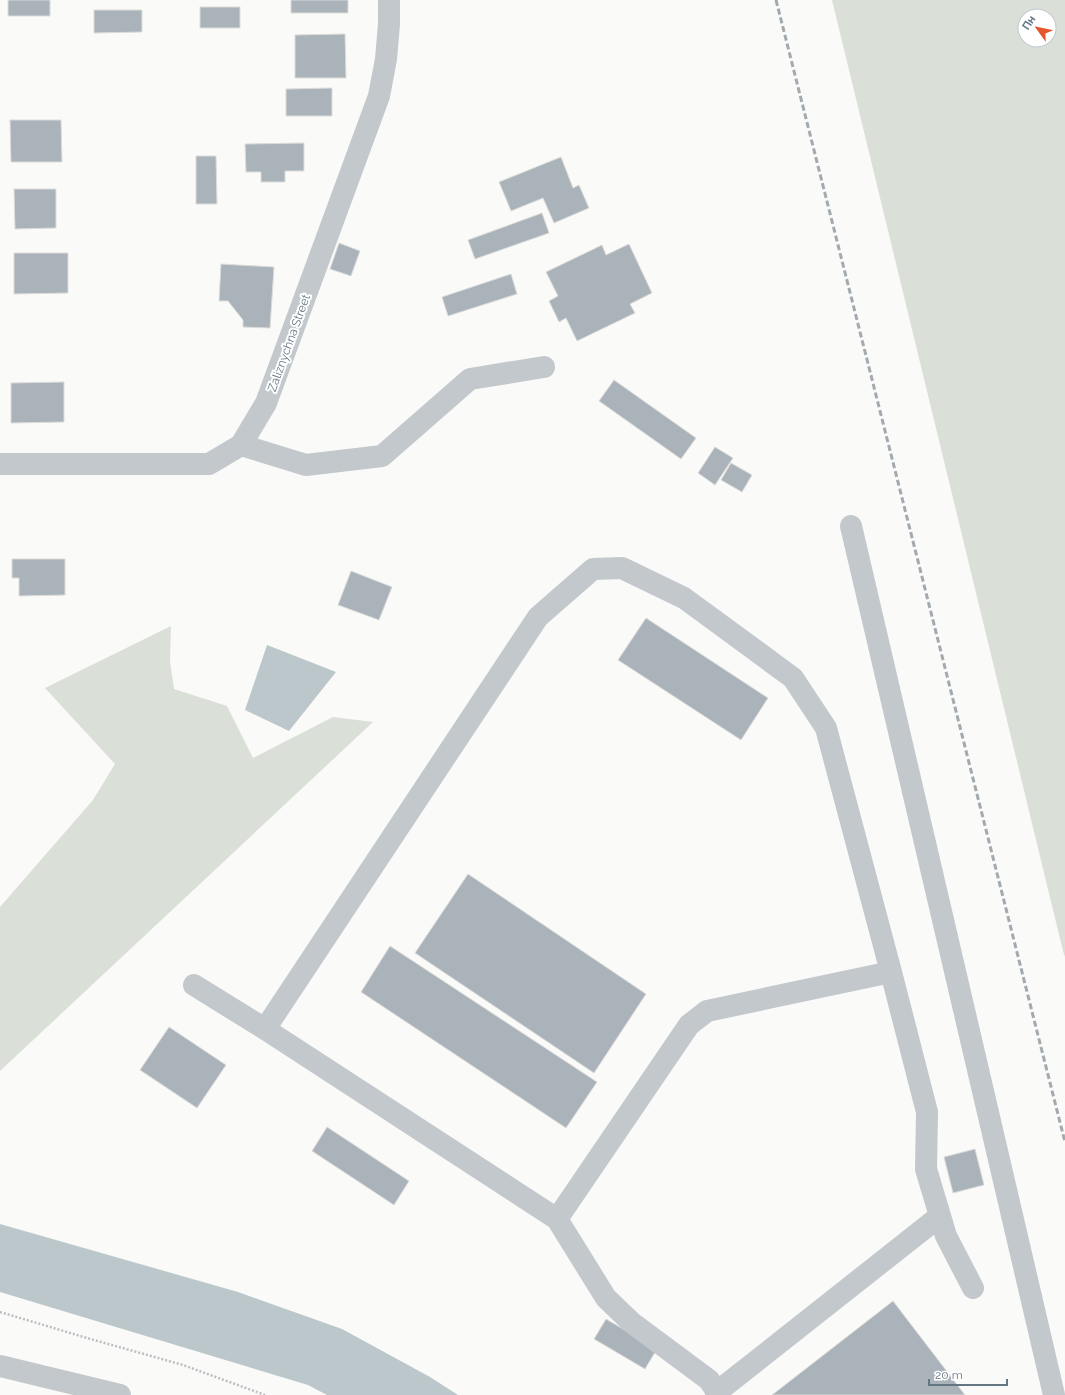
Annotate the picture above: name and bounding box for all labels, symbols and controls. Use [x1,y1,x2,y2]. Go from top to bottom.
north arrow [1017,8,1057,48]
text: Пн [1020,13,1038,33]
street label: Zaliznychna Street [265,292,313,394]
scale bar [929,1361,1007,1387]
text: 20 m [935,1368,963,1382]

